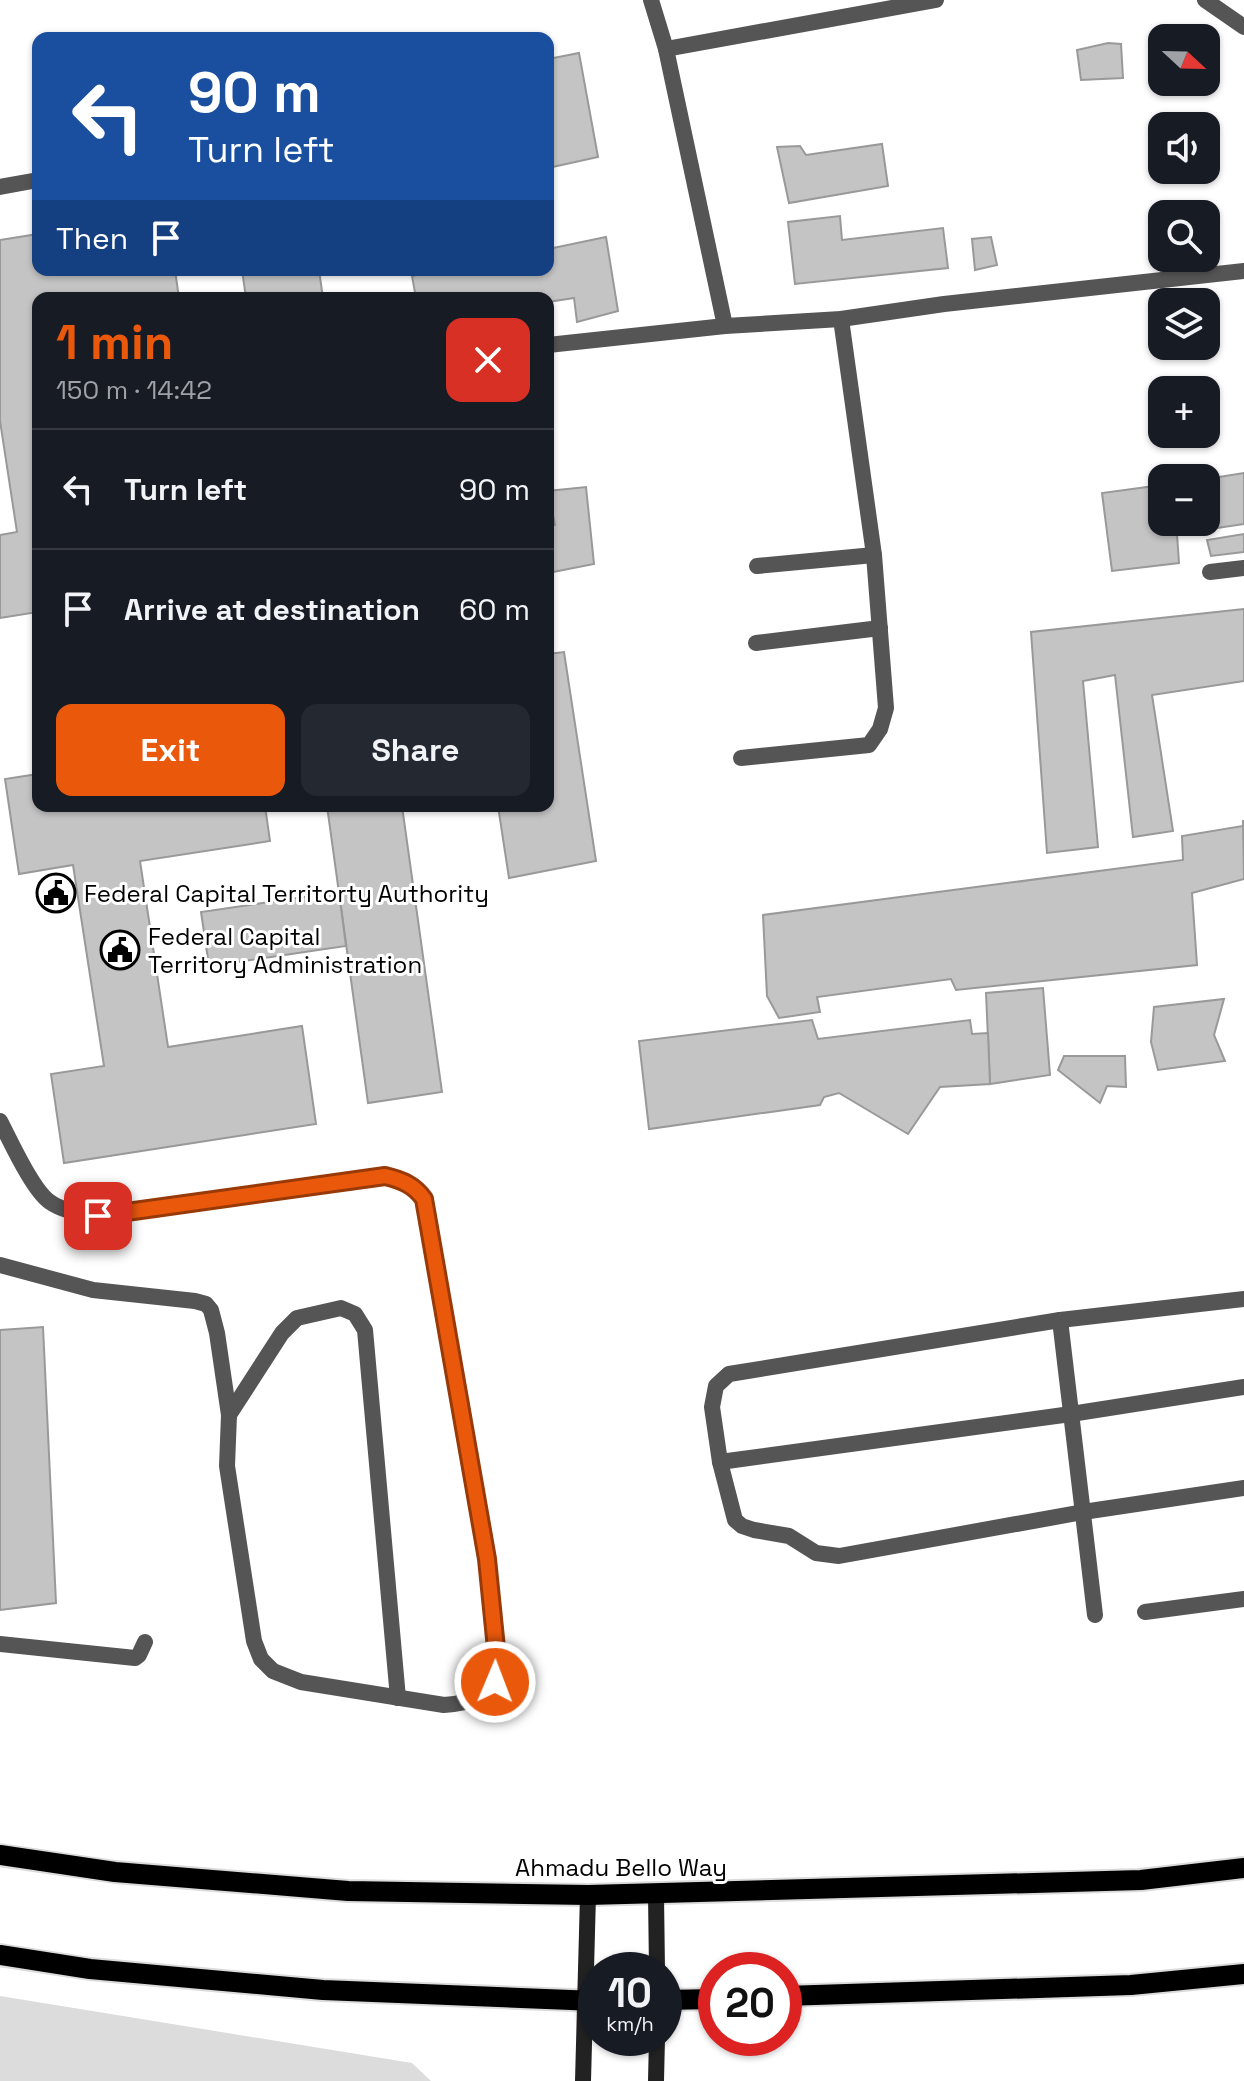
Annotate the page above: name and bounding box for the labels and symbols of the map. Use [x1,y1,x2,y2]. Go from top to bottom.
north arrow [1148,24,1220,96]
public building icon: Federal Capital Territorty Authority [35,872,77,914]
place label: Federal Capital Territorty Authority [84,878,489,909]
place label: Federal Capital Territory Administration [148,921,422,980]
public building icon: Federal Capital Territory Administration [99,929,141,971]
pin [64,1182,132,1250]
position arrow [453,1640,537,1724]
street label: Ahmadu Bello Way [515,1852,727,1883]
speed limit sign: 20 [698,1952,802,2056]

